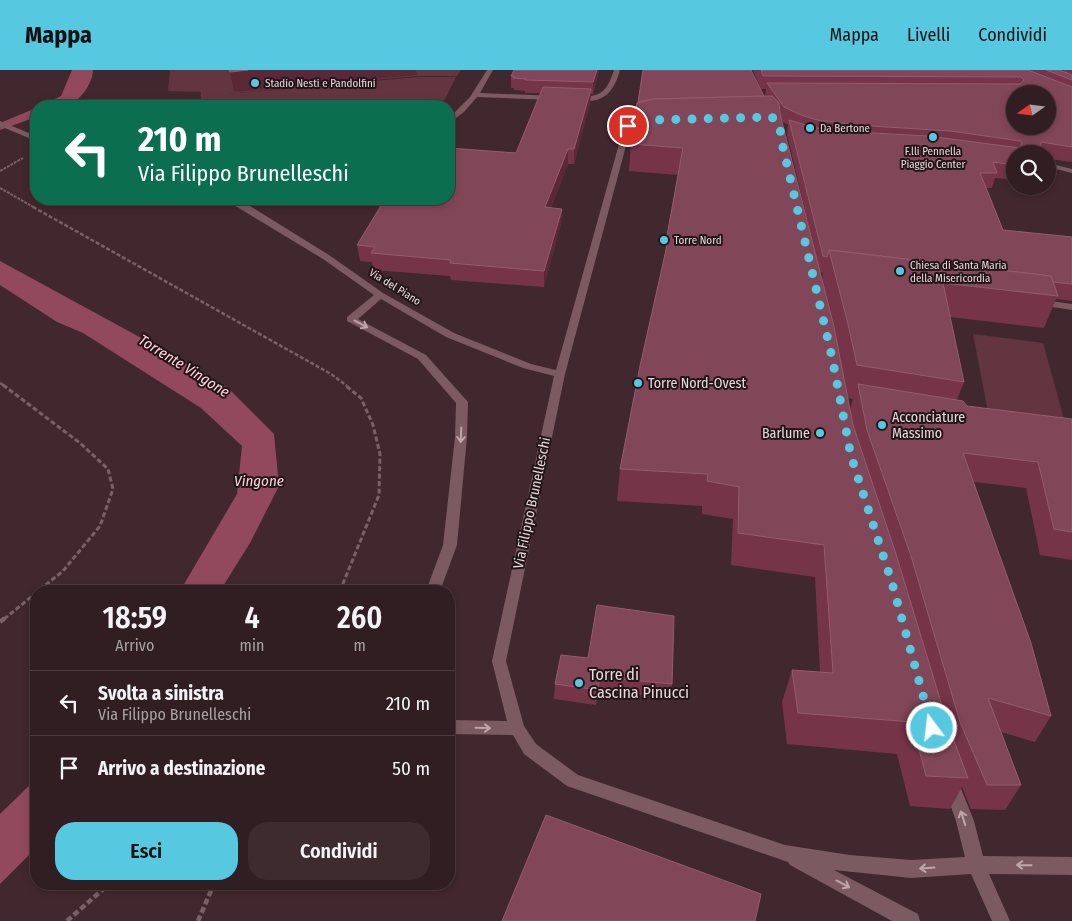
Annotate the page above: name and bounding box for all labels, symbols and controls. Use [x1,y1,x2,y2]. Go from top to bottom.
text: Mappa [25,21,92,49]
text: Mappa [830,24,879,46]
text: Livelli [907,24,950,46]
text: Condividi [978,24,1047,46]
marker: Stadio Nesti e Pandolfini [249,77,261,89]
place label: Stadio Nesti e Pandolfini [265,77,376,90]
north arrow [1006,85,1056,135]
map controls [1006,85,1056,195]
pin [607,105,649,147]
icon: arrive [614,112,642,140]
text: 210 m [138,118,222,160]
icon: left [55,120,120,185]
marker: Da Bertone [804,122,816,134]
place label: Da Bertone [820,122,870,135]
marker: F.lli Pennella Piaggio Center [927,131,939,143]
place label: F.lli Pennella Piaggio Center [901,145,965,171]
button: search [1006,145,1056,195]
text: Via Filippo Brunelleschi [138,160,349,187]
marker: Torre Nord [658,234,670,246]
place label: Torre Nord [674,234,722,247]
place label: Chiesa di Santa Maria della Misericordia [910,259,1007,285]
marker: Chiesa di Santa Maria della Misericordia [894,265,906,277]
street label: Via del Piano [367,266,423,308]
one-way arrow [353,320,368,329]
water label: Torrente Vingone [135,331,233,401]
place label: Torre Nord-Ovest [648,375,747,392]
marker: Torre Nord-Ovest [632,377,644,389]
place label: Acconciature Massimo [892,409,965,442]
marker: Acconciature Massimo [876,419,888,431]
place label: Barlume [762,425,810,442]
one-way arrow [456,426,466,443]
marker: Barlume [814,427,826,439]
street label: Via Filippo Brunelleschi [510,436,554,570]
water label: Vingone [234,472,284,490]
text: 18:59 [103,600,167,636]
text: 4 [244,600,260,636]
text: 260 [337,600,382,636]
text: Arrivo [115,636,154,655]
text: min [240,636,264,655]
text: m [354,636,366,655]
place label: Torre di Cascina Pinucci [589,665,689,702]
marker: Torre di Cascina Pinucci [573,677,585,689]
text: Svolta a sinistra [98,682,224,705]
icon: left [55,689,83,717]
text: 210 m [386,692,430,715]
position arrow [905,701,957,753]
text: Via Filippo Brunelleschi [98,705,251,724]
one-way arrow [474,723,491,733]
icon: arrive [55,754,83,782]
text: Arrivo a destinazione [98,757,265,780]
text: 50 m [392,757,430,780]
one-way arrow [958,810,968,826]
button: Esci [55,822,238,880]
button: Condividi [248,822,430,880]
one-way arrow [1016,861,1032,870]
one-way arrow [919,864,935,873]
one-way arrow [836,879,851,889]

